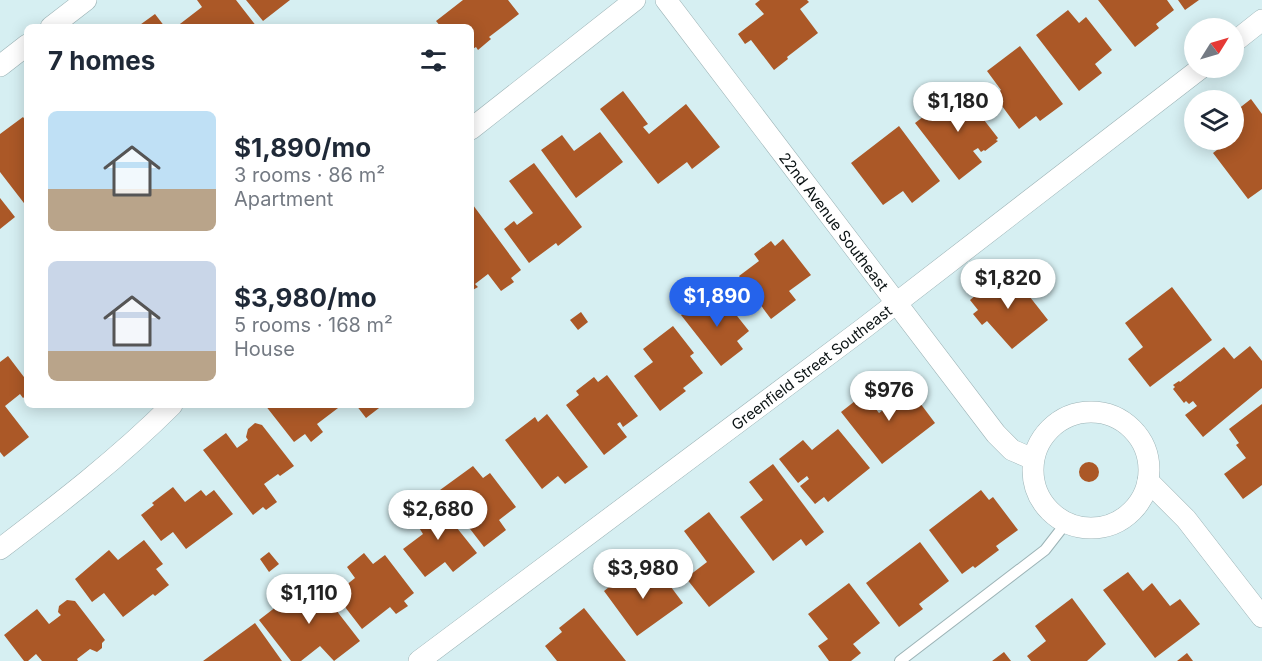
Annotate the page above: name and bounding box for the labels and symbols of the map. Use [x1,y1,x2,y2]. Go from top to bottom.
north arrow [1184,18,1244,78]
pin: $1,180 [909,82,1007,133]
street label: 22nd Avenue Southeast [776,148,893,294]
pin: $1,820 [959,259,1057,310]
pin: $1,890 [668,277,766,328]
street label: Greenfield Street Southeast [727,301,895,434]
pin: $976 [853,371,925,422]
pin: $2,680 [389,490,487,541]
pin: $3,980 [594,549,692,600]
pin: $1,110 [260,574,358,625]

